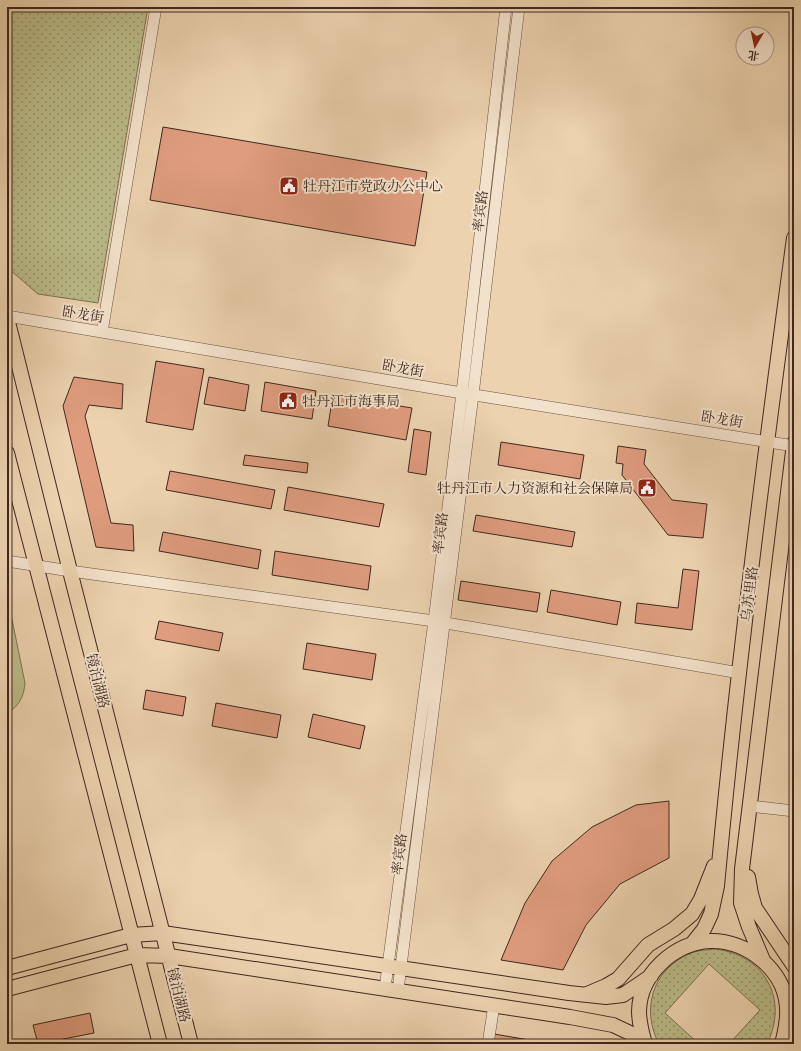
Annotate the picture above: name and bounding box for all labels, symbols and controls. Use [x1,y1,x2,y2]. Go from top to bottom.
north arrow [735,26,775,66]
text: 北 [747,46,760,63]
public building icon: 牡丹江市党政办公中心 [278,175,300,197]
place label: 牡丹江市党政办公中心 [303,178,443,197]
street label: 率宾路 [470,189,493,233]
street label: 卧龙街 [61,303,105,328]
street label: 卧龙街 [380,356,425,382]
public building icon: 牡丹江市海事局 [277,390,299,412]
place label: 牡丹江市海事局 [302,393,400,412]
street label: 卧龙街 [700,408,744,433]
public building icon: 牡丹江市人力资源和社会保障局 [636,477,658,499]
place label: 牡丹江市人力资源和社会保障局 [437,480,633,499]
street label: 率宾路 [430,511,453,555]
street label: 乌苏里路 [738,565,763,623]
street label: 镜泊湖路 [81,652,113,711]
street label: 率宾路 [389,832,412,876]
street label: 镜泊湖路 [162,966,194,1025]

